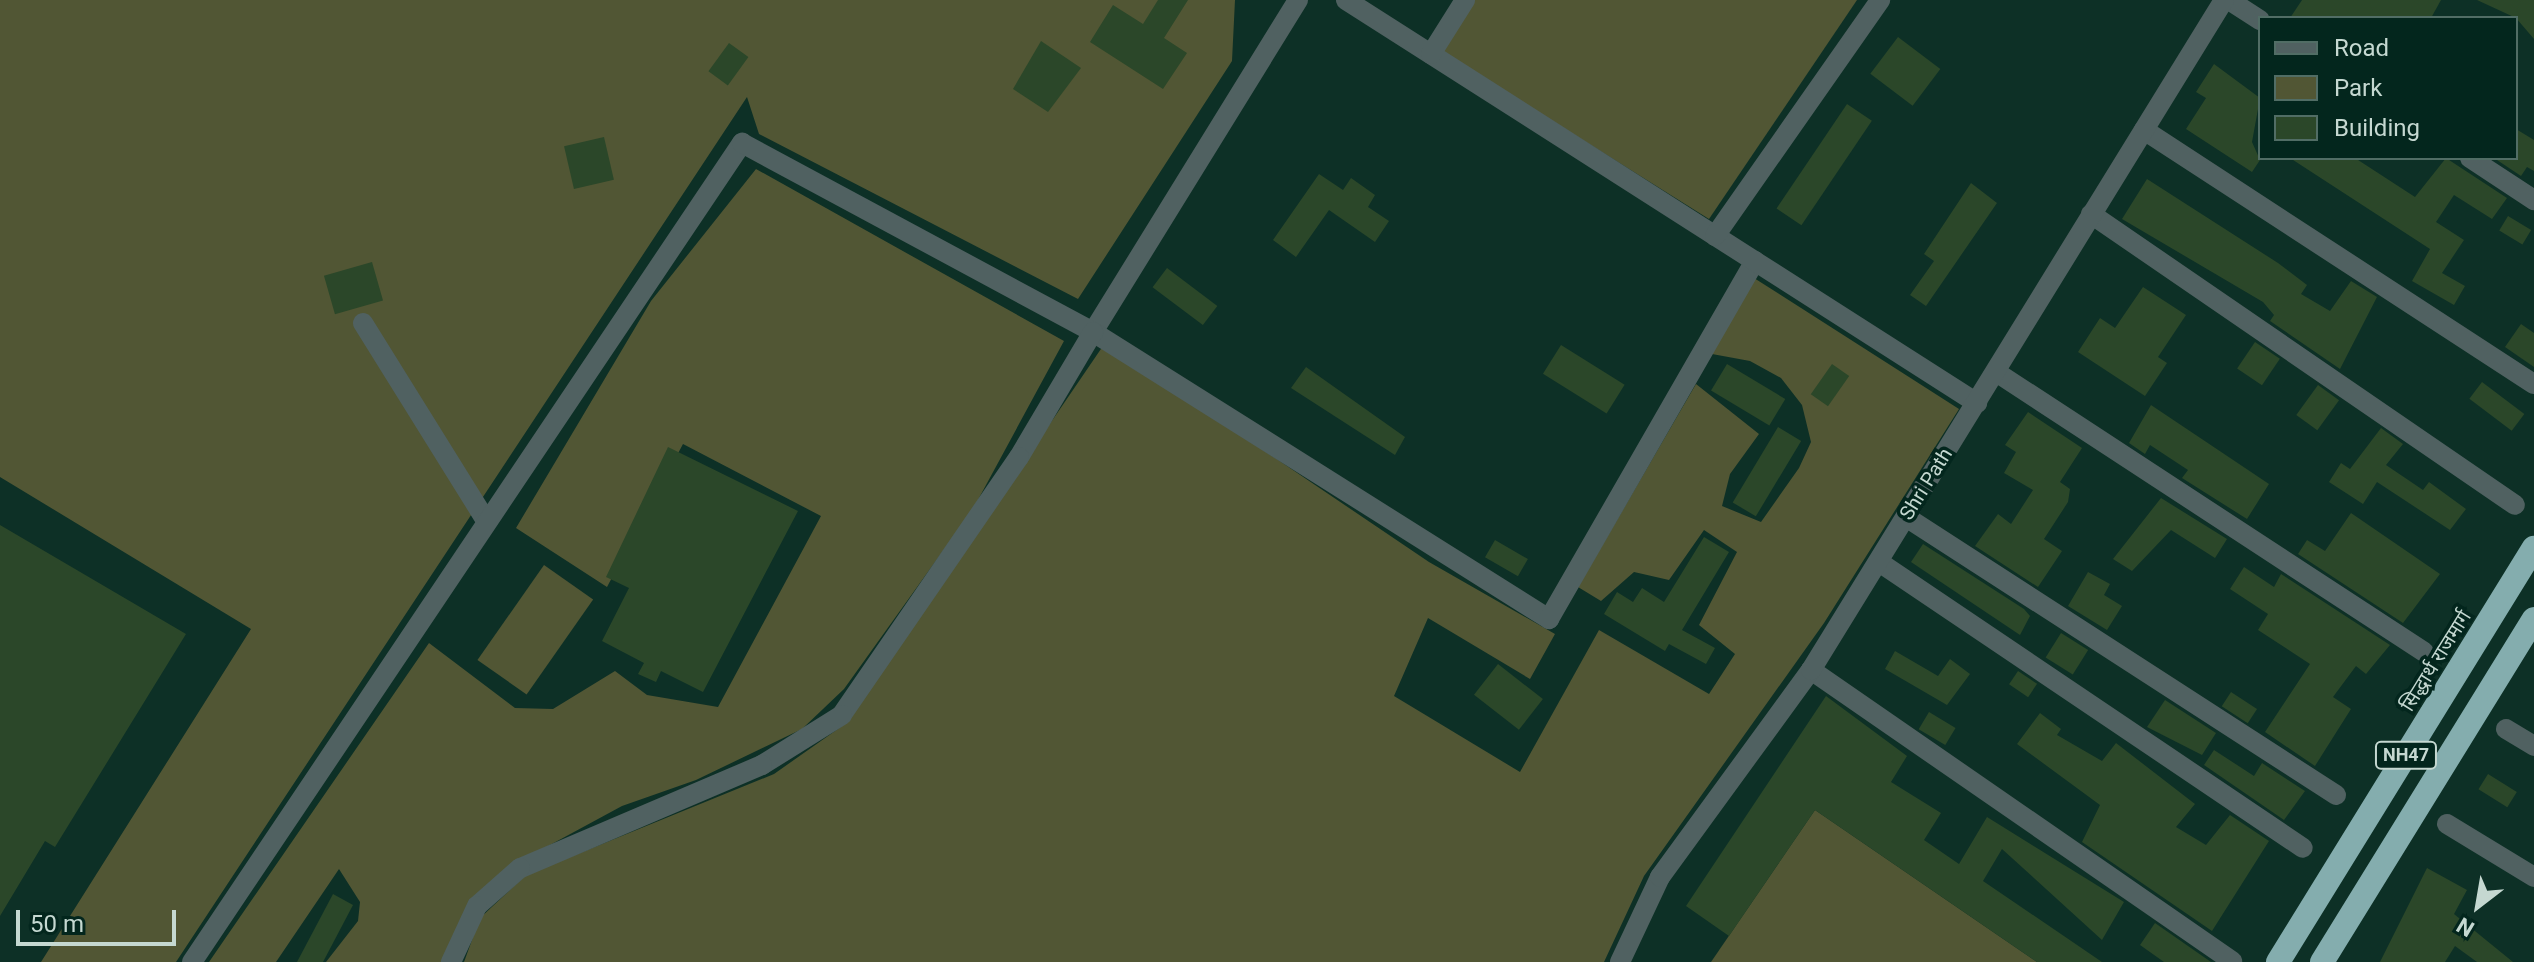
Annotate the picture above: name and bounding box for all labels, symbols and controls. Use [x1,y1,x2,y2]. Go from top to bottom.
legend [2258,16,2518,160]
text: Road [2334,34,2389,62]
text: Park [2334,74,2382,102]
text: Building [2334,114,2420,142]
street label: Shri Path [1895,444,1957,524]
street label: सिद्धार्थ राजमार्ग [2396,606,2476,716]
road number: NH47 [2374,741,2438,769]
north arrow [2438,866,2518,946]
scale bar [20,894,180,944]
text: 50 m [30,910,84,938]
text: N [2452,912,2478,942]

